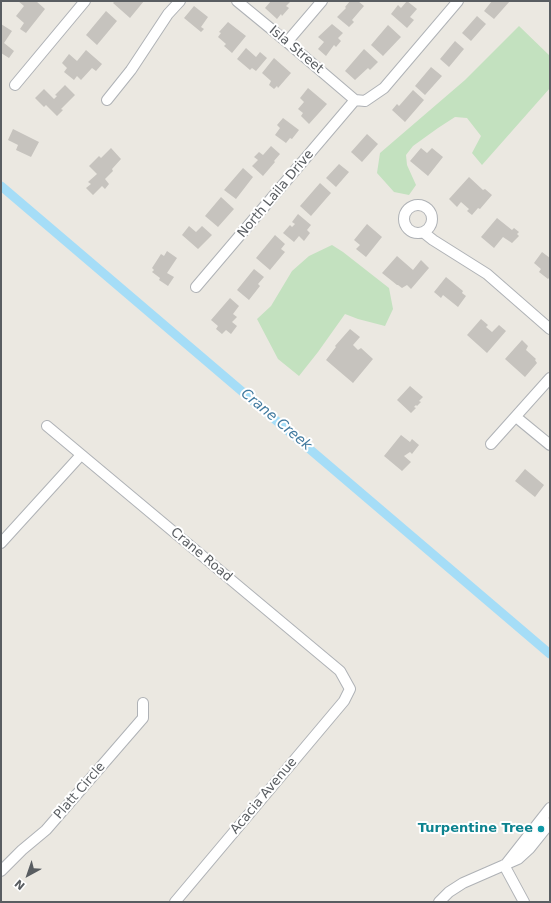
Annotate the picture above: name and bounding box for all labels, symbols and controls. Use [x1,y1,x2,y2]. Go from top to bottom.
street label: Isla Street [266,23,326,77]
street label: North Laila Drive [235,147,317,241]
water label: Crane Creek [237,386,315,454]
street label: Crane Road [167,525,235,585]
street label: Acacia Avenue [228,755,300,837]
street label: Platt Circle [51,759,109,823]
place label: Turpentine Tree [418,821,533,837]
marker: Turpentine Tree [536,824,546,834]
north arrow [8,855,48,895]
text: N [12,877,28,893]

